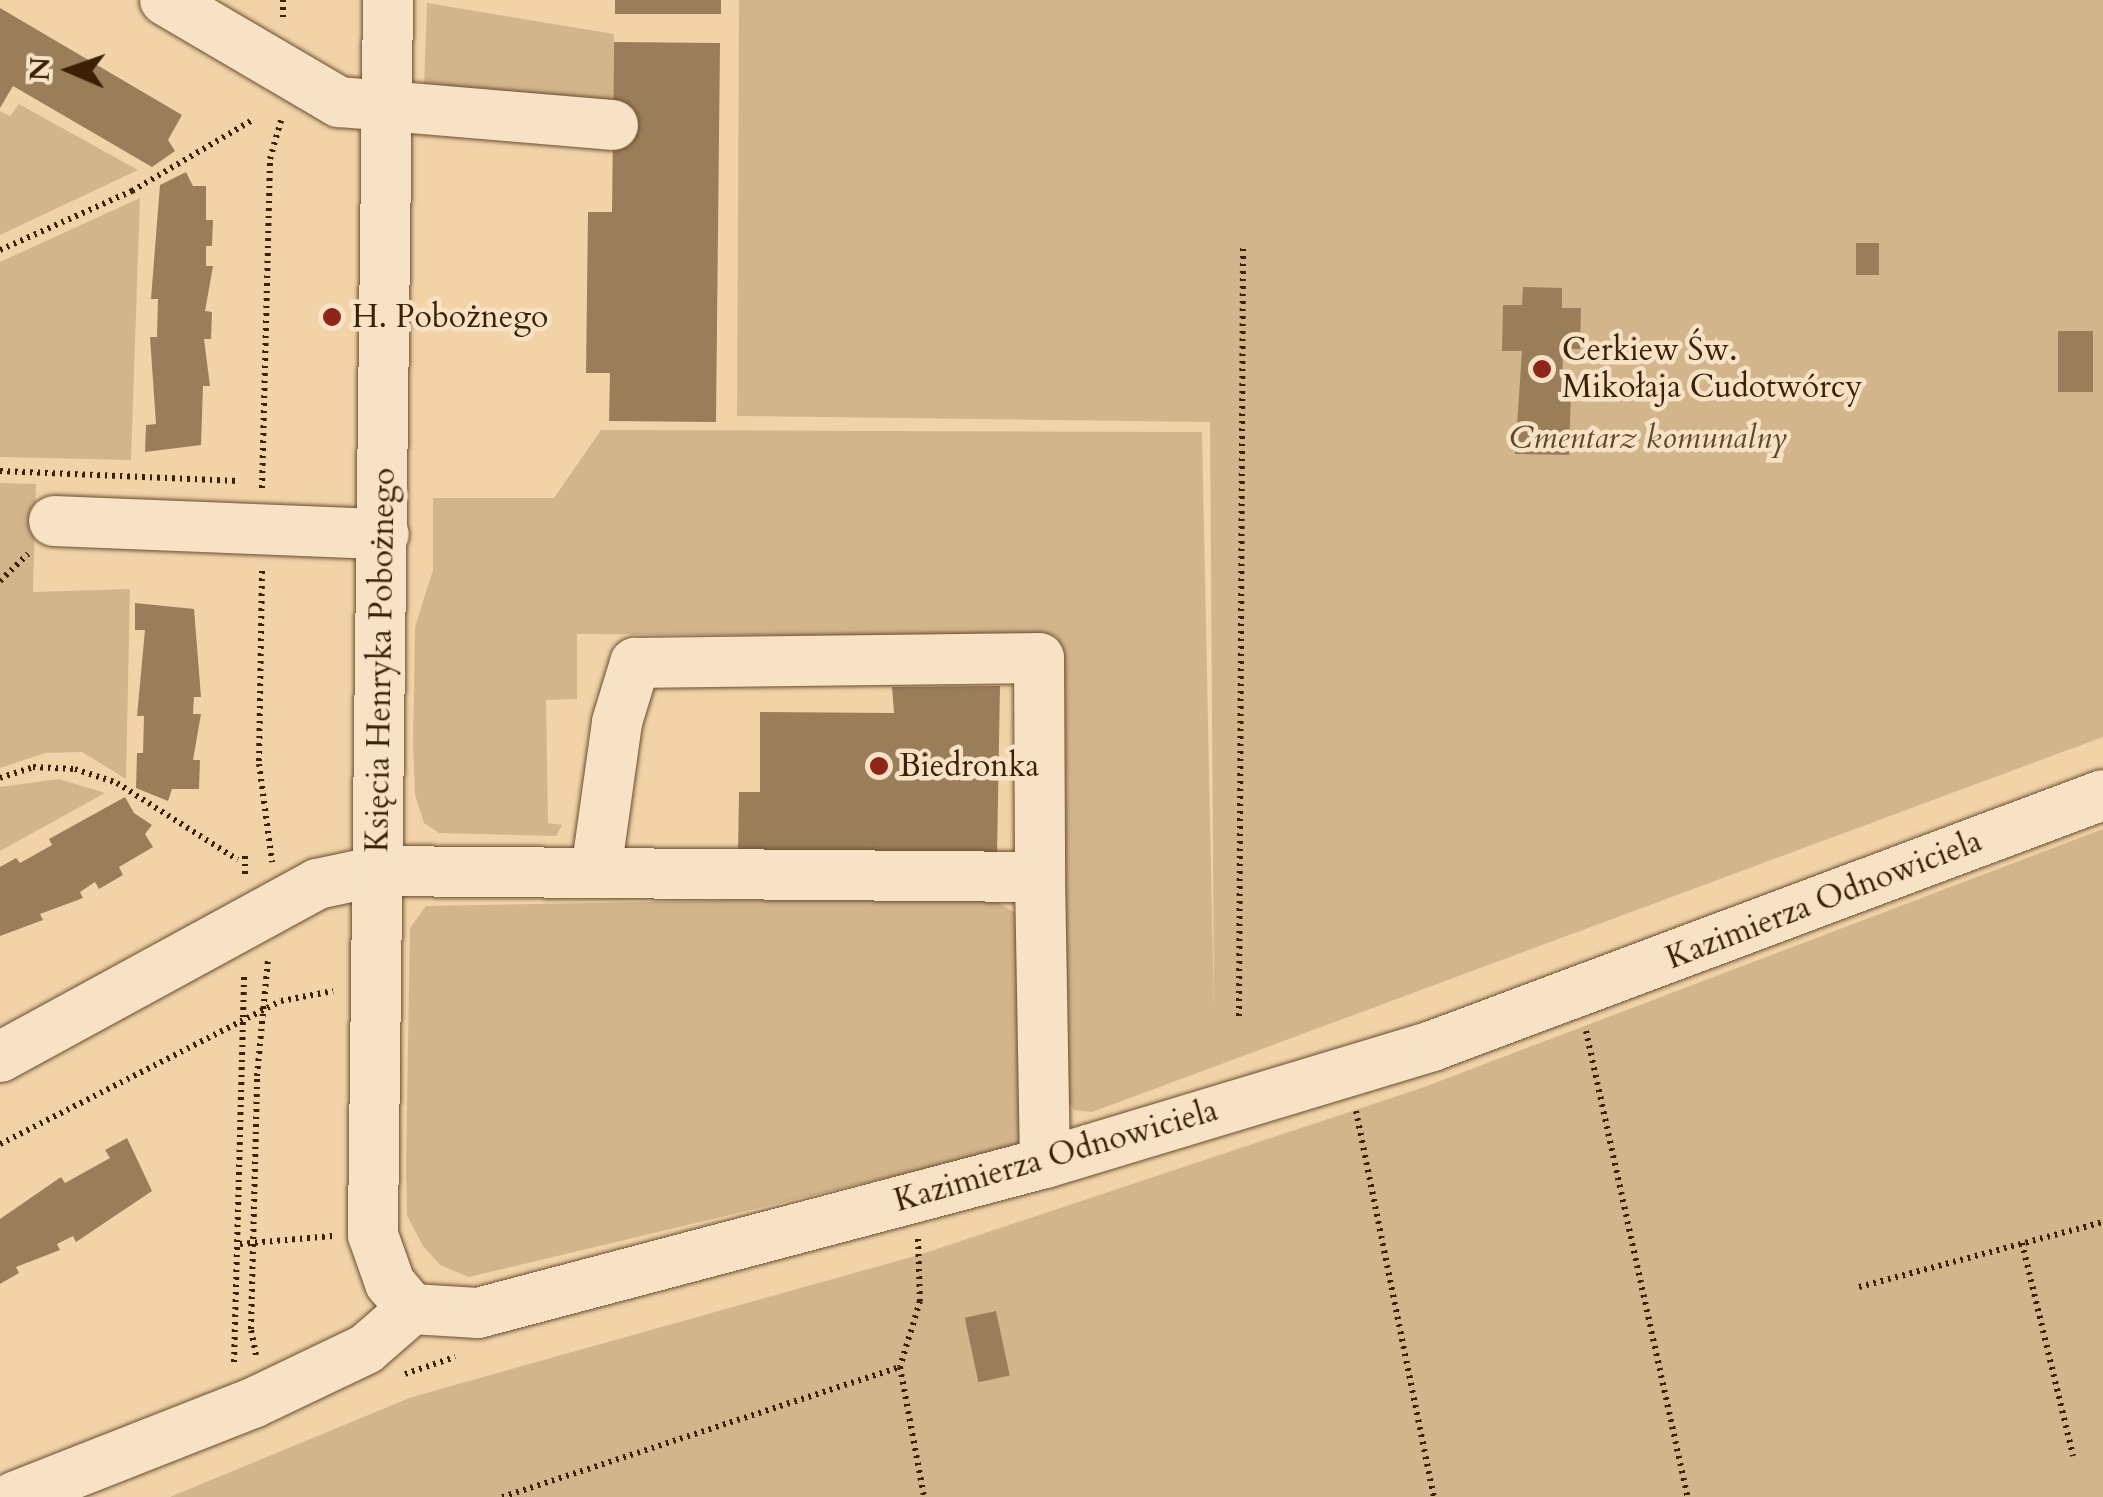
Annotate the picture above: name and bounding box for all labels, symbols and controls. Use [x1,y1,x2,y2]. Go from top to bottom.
north arrow [20,20,120,120]
text: N [21,56,59,82]
place label: H. Pobożnego [352,298,548,336]
marker: H. Pobożnego [321,306,343,328]
place label: Cerkiew Św. Mikołaja Cudotwórcy [1562,332,1862,407]
marker: Cerkiew Św. Mikołaja Cudotwórcy [1531,358,1553,380]
park label: Cmentarz komunalny [1509,419,1787,457]
street label: Księcia Henryka Pobożnego [358,467,404,853]
place label: Biedronka [899,747,1039,785]
marker: Biedronka [868,755,890,777]
street label: Kazimierza Odnowiciela [1661,822,1987,978]
street label: Kazimierza Odnowiciela [890,1091,1222,1221]

